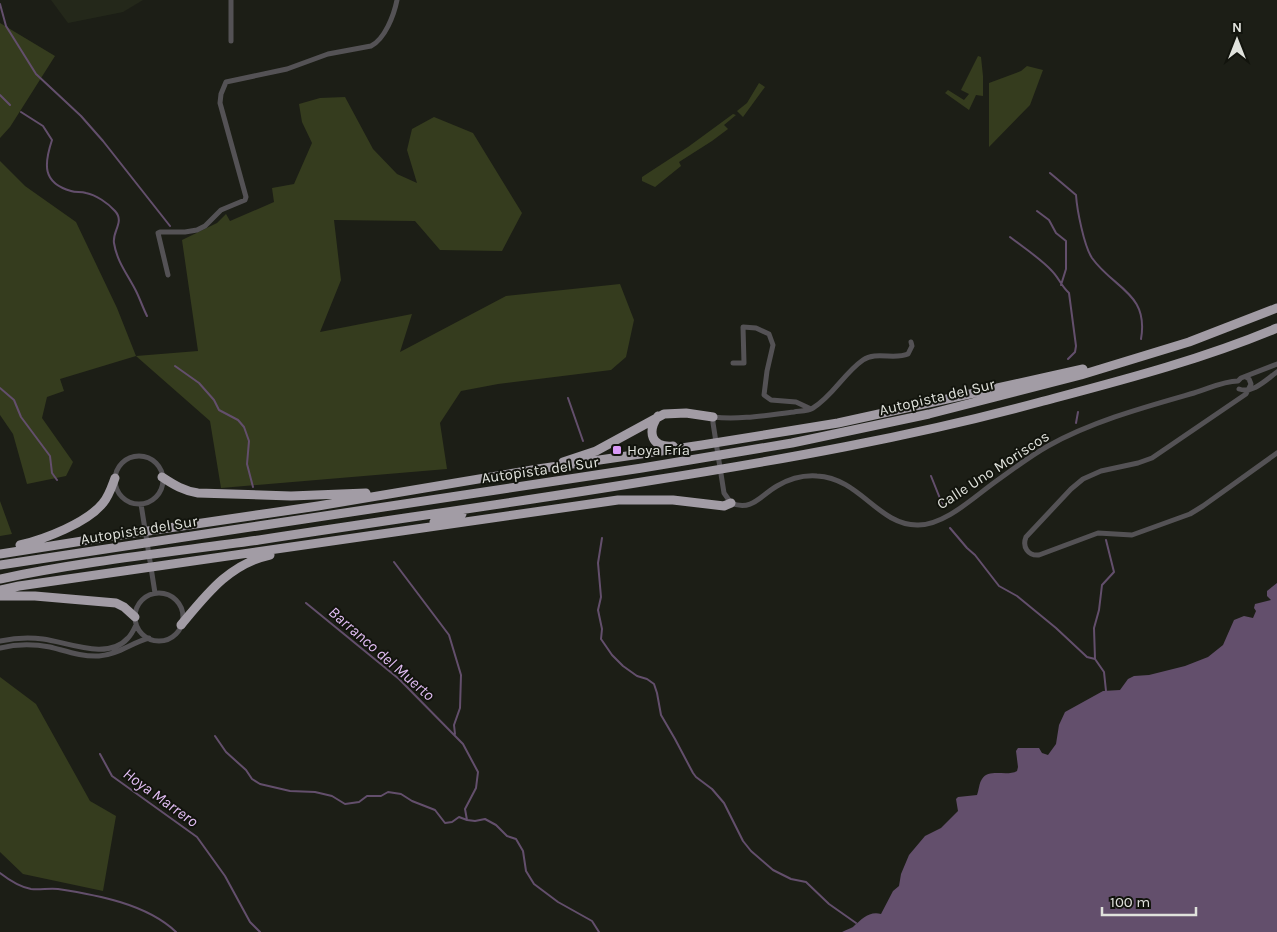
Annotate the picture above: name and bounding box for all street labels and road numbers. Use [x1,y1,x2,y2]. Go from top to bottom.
street label: Autopista del Sur [877,375,997,419]
street label: Calle Uno Moriscos [933,427,1053,513]
street label: Autopista del Sur [480,453,600,487]
street label: Autopista del Sur [79,512,199,548]

